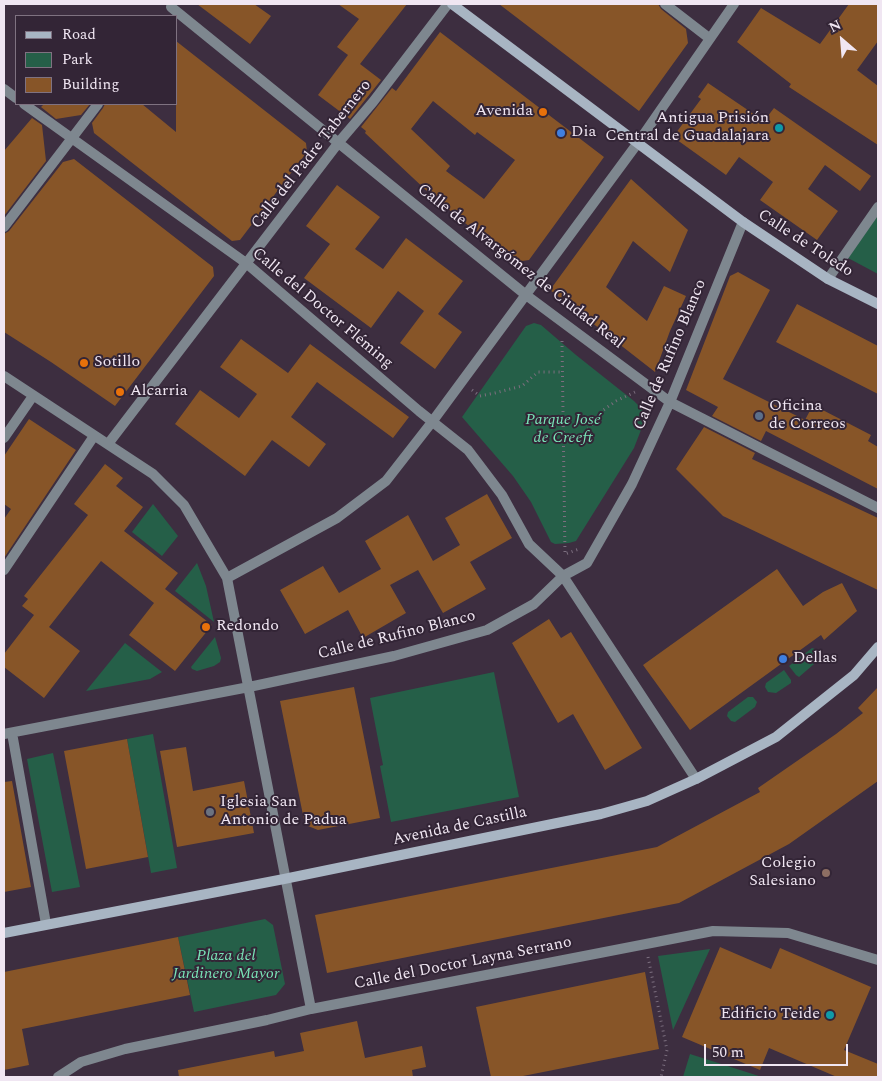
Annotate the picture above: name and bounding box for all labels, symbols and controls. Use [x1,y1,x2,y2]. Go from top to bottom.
text: N [825,14,845,38]
legend [15,15,178,105]
north arrow [817,15,867,65]
text: Road [62,23,96,46]
text: Park [62,48,93,71]
text: Building [62,73,119,96]
street label: Calle del Padre Tabernero [248,77,376,233]
place label: Avenida [475,102,533,122]
marker: Avenida [537,106,549,118]
place label: Antigua Prisión Central de Guadalajara [605,109,769,147]
marker: Antigua Prisión Central de Guadalajara [773,122,785,134]
place label: Dia [571,123,596,143]
marker: Dia [555,127,567,139]
street label: Calle de Alvargómez de Ciudad Real [413,180,627,354]
street label: Calle de Toledo [754,206,856,282]
street label: Calle del Doctor Fléming [248,244,396,374]
street label: Calle de Rufino Blanco [631,277,711,433]
place label: Sotillo [94,353,140,373]
marker: Sotillo [78,357,90,369]
place label: Alcarria [130,382,188,402]
marker: Alcarria [114,386,126,398]
place label: Oficina de Correos [769,397,846,435]
marker: Oficina de Correos [753,410,765,422]
park label: Parque José de Creeft [525,411,601,449]
street label: Calle de Rufino Blanco [316,607,478,665]
place label: Redondo [216,617,279,637]
marker: Redondo [200,621,212,633]
place label: Dellas [793,649,837,669]
marker: Dellas [777,653,789,665]
place label: Iglesia San Antonio de Padua [220,793,347,831]
street label: Avenida de Castilla [391,803,529,851]
marker: Iglesia San Antonio de Padua [204,806,216,818]
place label: Colegio Salesiano [749,854,816,892]
marker: Colegio Salesiano [820,867,832,879]
street label: Calle del Doctor Layna Serrano [353,933,573,995]
park label: Plaza del Jardinero Mayor [173,947,279,985]
place label: Edificio Teide [720,1005,820,1025]
marker: Edificio Teide [824,1009,836,1021]
scale bar [707,1034,851,1066]
text: 50 m [712,1041,744,1064]

